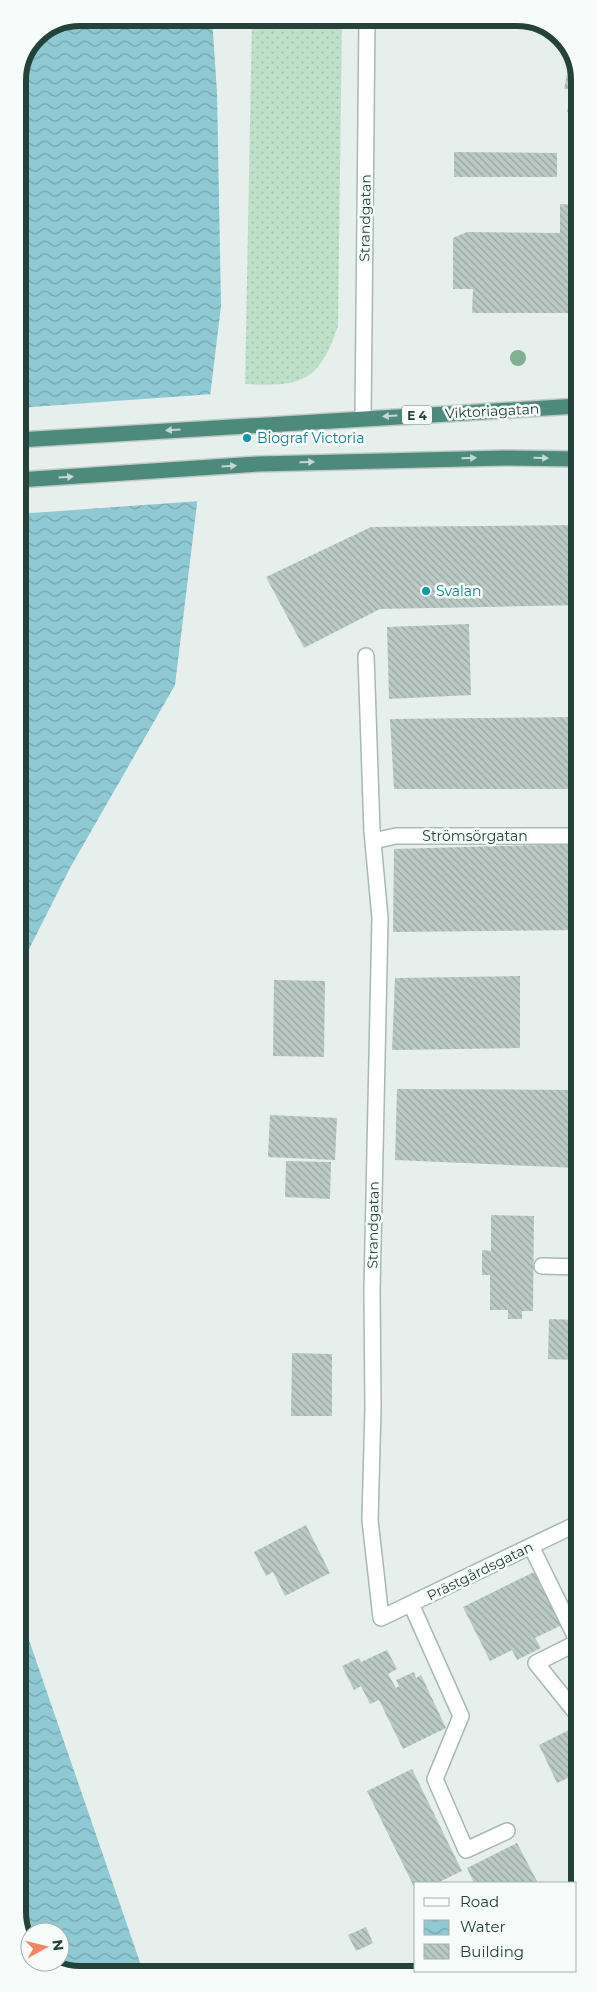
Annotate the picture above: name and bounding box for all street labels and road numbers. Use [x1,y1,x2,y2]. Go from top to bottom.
street label: Strandgatan [355,174,375,262]
street label: Viktoriagatan [444,400,540,422]
road number: E 4 [402,406,432,424]
street label: Strömsörgatan [422,827,528,845]
street label: Strandgatan [363,1181,383,1269]
street label: Prästgårdsgatan [424,1538,536,1604]

